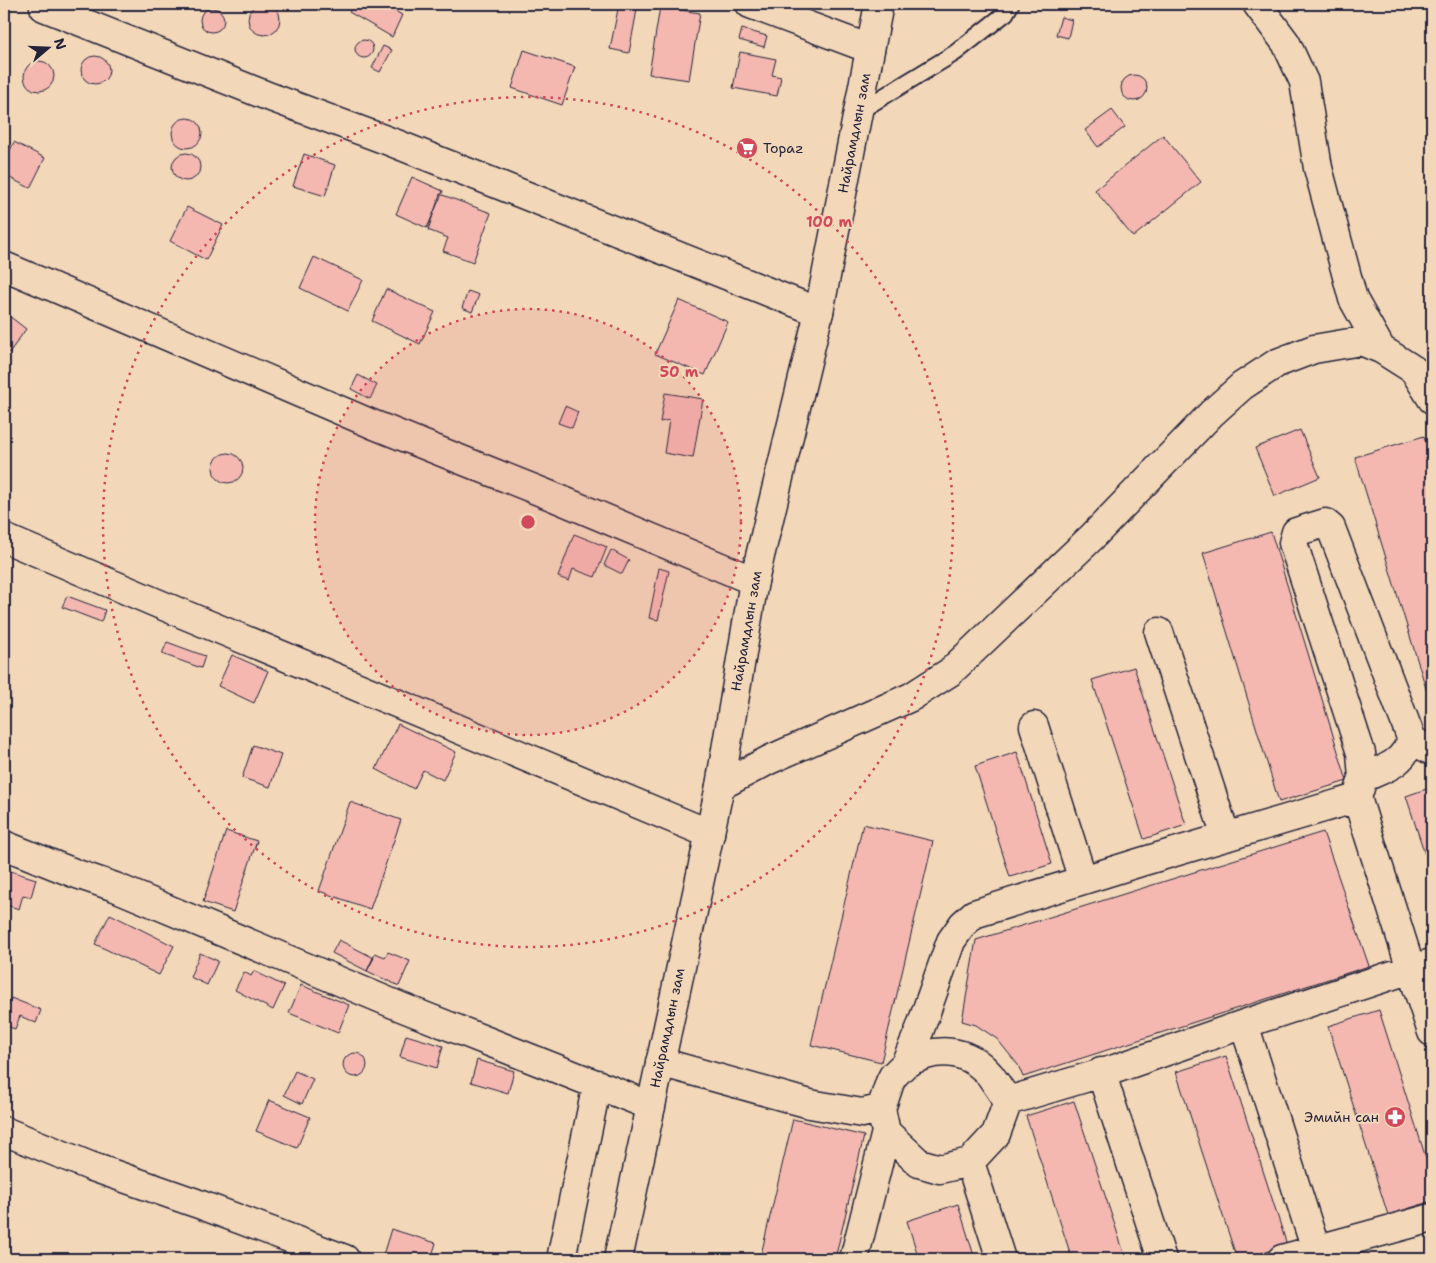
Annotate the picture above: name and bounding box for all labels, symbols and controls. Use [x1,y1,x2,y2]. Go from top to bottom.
north arrow [22,22,72,72]
text: N [50,36,71,52]
street label: Найрамдлын зам [834,71,875,195]
supermarket icon: Topaz [735,136,759,160]
place label: Topaz [763,139,803,157]
text: 100 m [806,212,852,232]
text: 50 m [660,362,699,382]
centre of rings [519,513,537,531]
street label: Найрамдлын зам [727,569,765,693]
street label: Найрамдлын зам [645,966,689,1090]
pharmacy icon: Эмийн сан [1383,1105,1407,1129]
place label: Эмийн сан [1304,1108,1379,1126]

